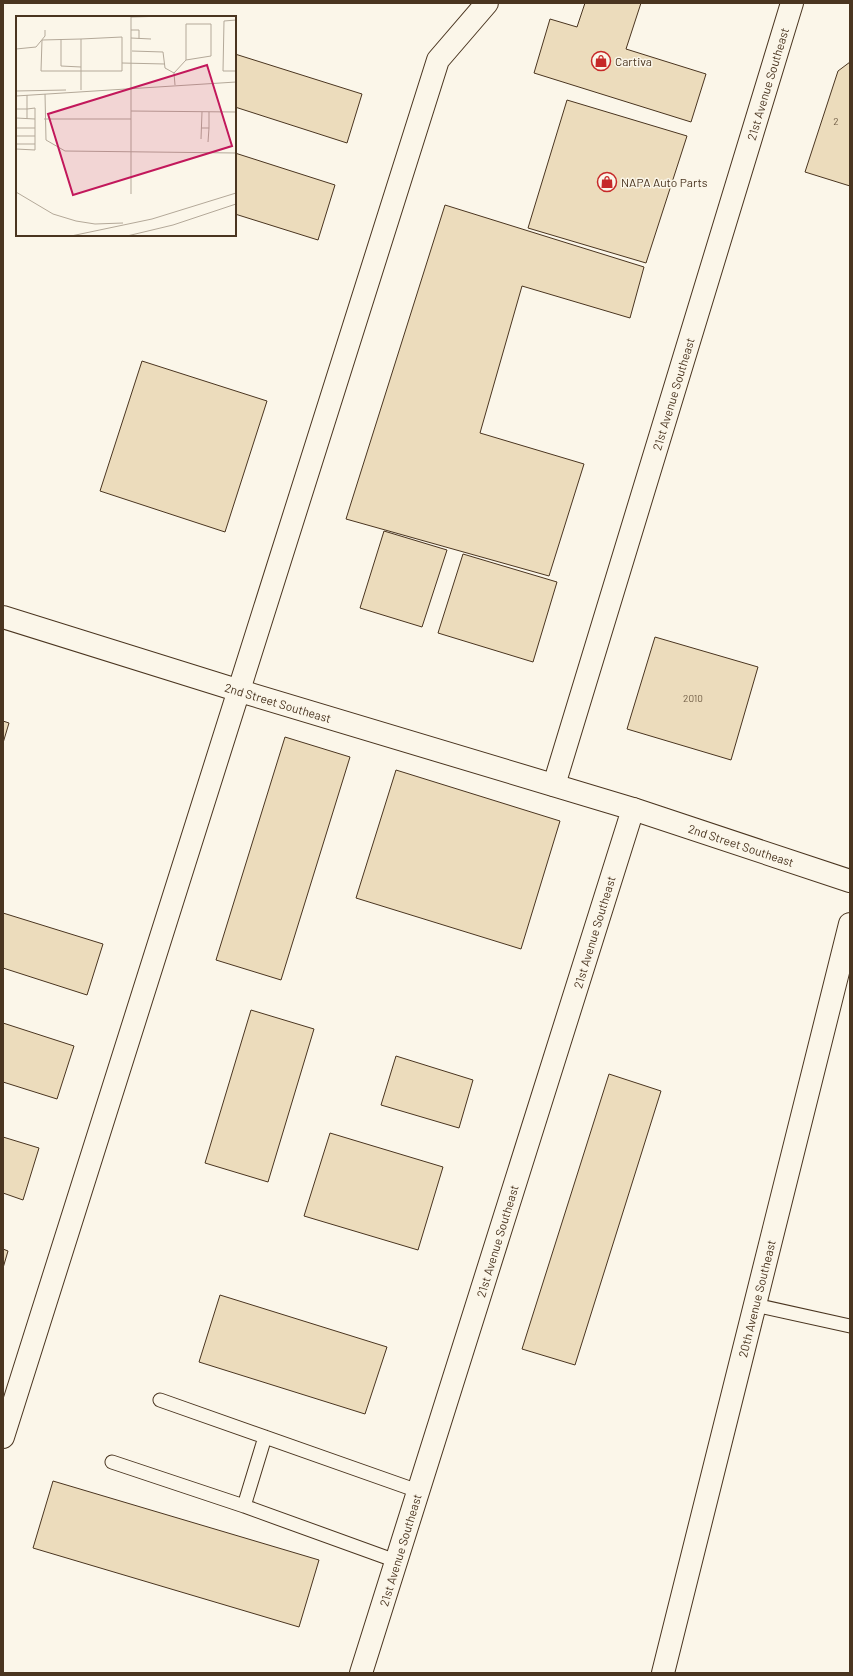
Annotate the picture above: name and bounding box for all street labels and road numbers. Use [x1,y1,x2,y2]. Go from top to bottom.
street label: 21st Avenue Southeast [744,26,791,142]
street label: 21st Avenue Southeast [649,336,697,452]
street label: 2nd Street Southeast [223,680,333,725]
street label: 2nd Street Southeast [687,821,796,869]
street label: 21st Avenue Southeast [570,874,618,990]
street label: 21st Avenue Southeast [473,1183,521,1299]
street label: 20th Avenue Southeast [735,1238,778,1359]
street label: 21st Avenue Southeast [376,1492,424,1608]

